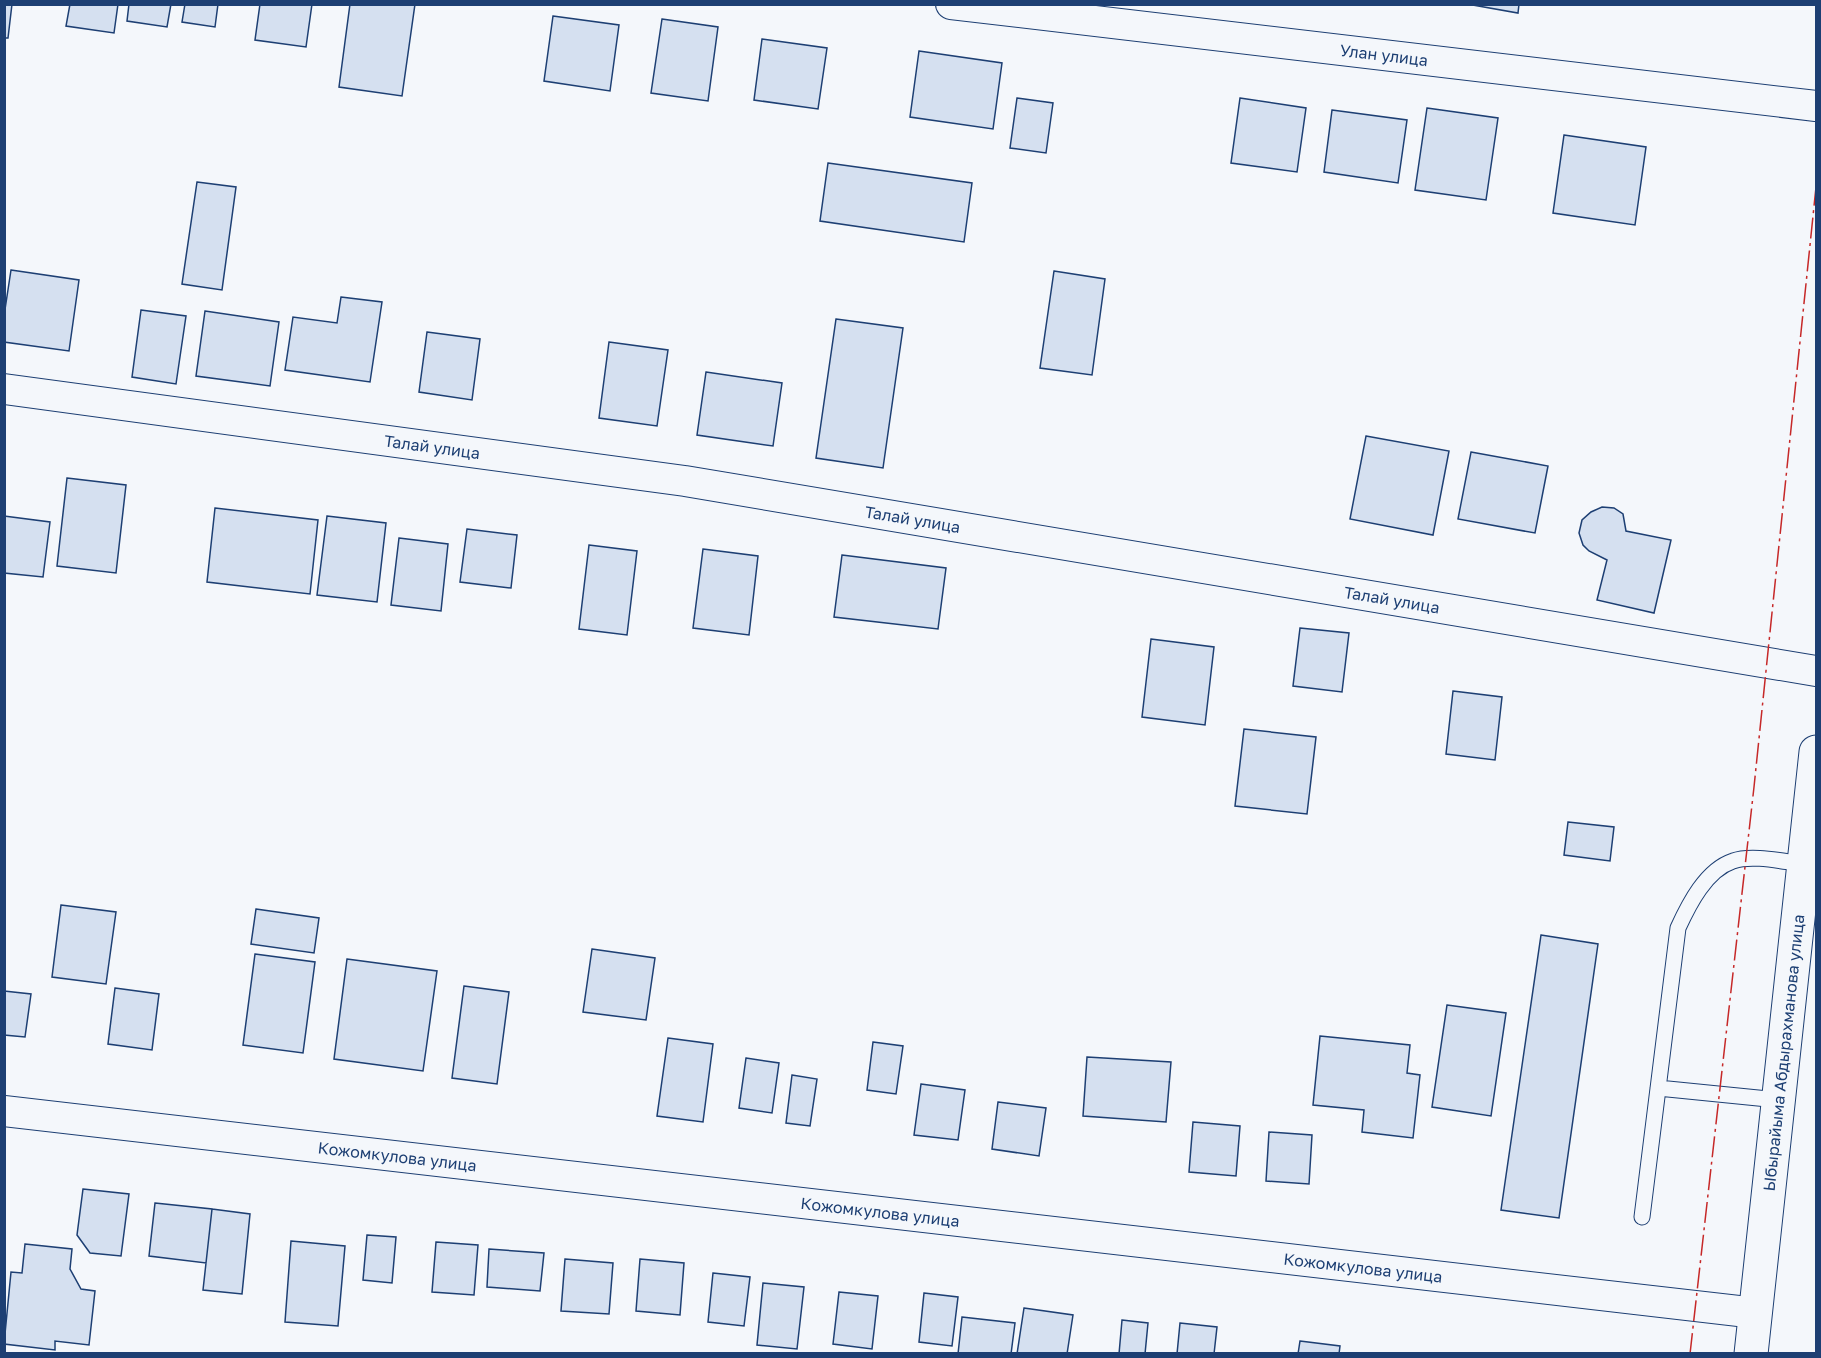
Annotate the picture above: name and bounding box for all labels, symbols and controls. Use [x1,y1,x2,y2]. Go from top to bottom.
street label: Улан улица [1339,40,1429,70]
street label: Талай улица [383,430,481,463]
street label: Талай улица [863,501,962,537]
street label: Талай улица [1343,582,1441,618]
street label: Ыбырайыма Абдырахманова улица [1759,913,1808,1192]
street label: Кожомкулова улица [317,1137,478,1175]
street label: Кожомкулова улица [800,1193,961,1231]
street label: Кожомкулова улица [1282,1249,1444,1287]

